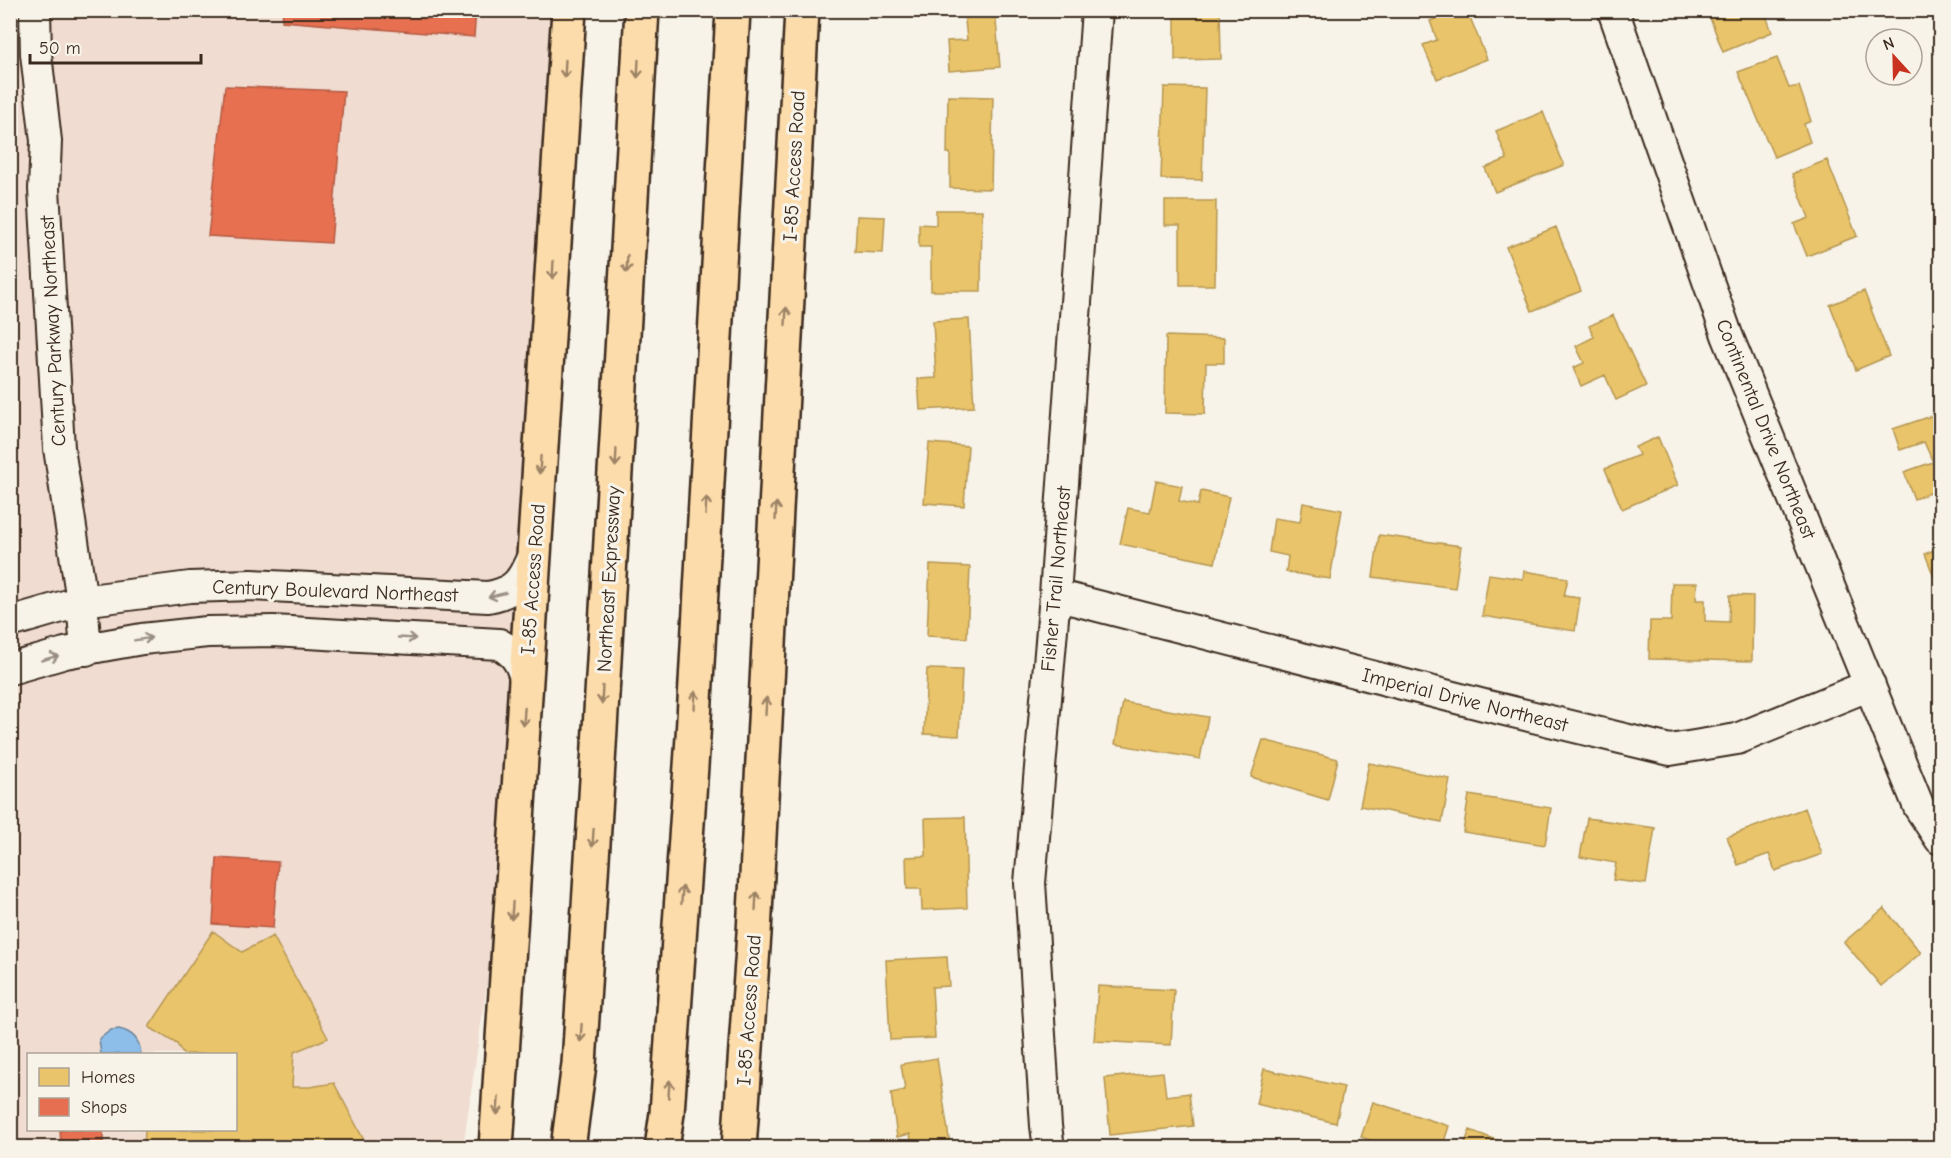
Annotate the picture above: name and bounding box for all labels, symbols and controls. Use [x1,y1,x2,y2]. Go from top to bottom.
scale bar [30,27,201,65]
north arrow [1864,27,1924,87]
text: N [1881,34,1897,54]
text: 50 m [39,38,81,59]
one-way arrow [560,58,571,78]
one-way arrow [633,58,644,78]
street label: I-85 Access Road [779,90,809,242]
street label: Century Parkway Northeast [35,214,71,447]
one-way arrow [621,253,632,273]
one-way arrow [548,260,559,280]
one-way arrow [781,307,792,327]
street label: Continental Drive Northeast [1711,316,1821,543]
one-way arrow [610,448,621,468]
one-way arrow [535,454,546,474]
street label: Fisher Trail Northeast [1036,484,1076,673]
street label: Northeast Expressway [593,485,625,673]
one-way arrow [700,496,711,516]
one-way arrow [771,502,782,522]
street label: I-85 Access Road [516,503,550,655]
street label: Century Boulevard Northeast [212,575,460,607]
one-way arrow [488,589,507,601]
one-way arrow [396,632,416,643]
one-way arrow [133,633,153,644]
one-way arrow [40,652,59,663]
street label: Imperial Drive Northeast [1360,663,1571,737]
one-way arrow [596,684,607,704]
one-way arrow [690,691,701,711]
one-way arrow [761,696,772,716]
one-way arrow [518,706,529,726]
one-way arrow [588,828,599,848]
one-way arrow [677,885,688,905]
one-way arrow [750,891,761,911]
one-way arrow [506,901,517,921]
street label: I-85 Access Road [732,934,766,1086]
one-way arrow [575,1022,586,1042]
legend [27,1053,237,1131]
text: Homes [81,1067,135,1088]
one-way arrow [663,1080,674,1100]
one-way arrow [493,1095,504,1115]
text: Shops [81,1097,127,1118]

